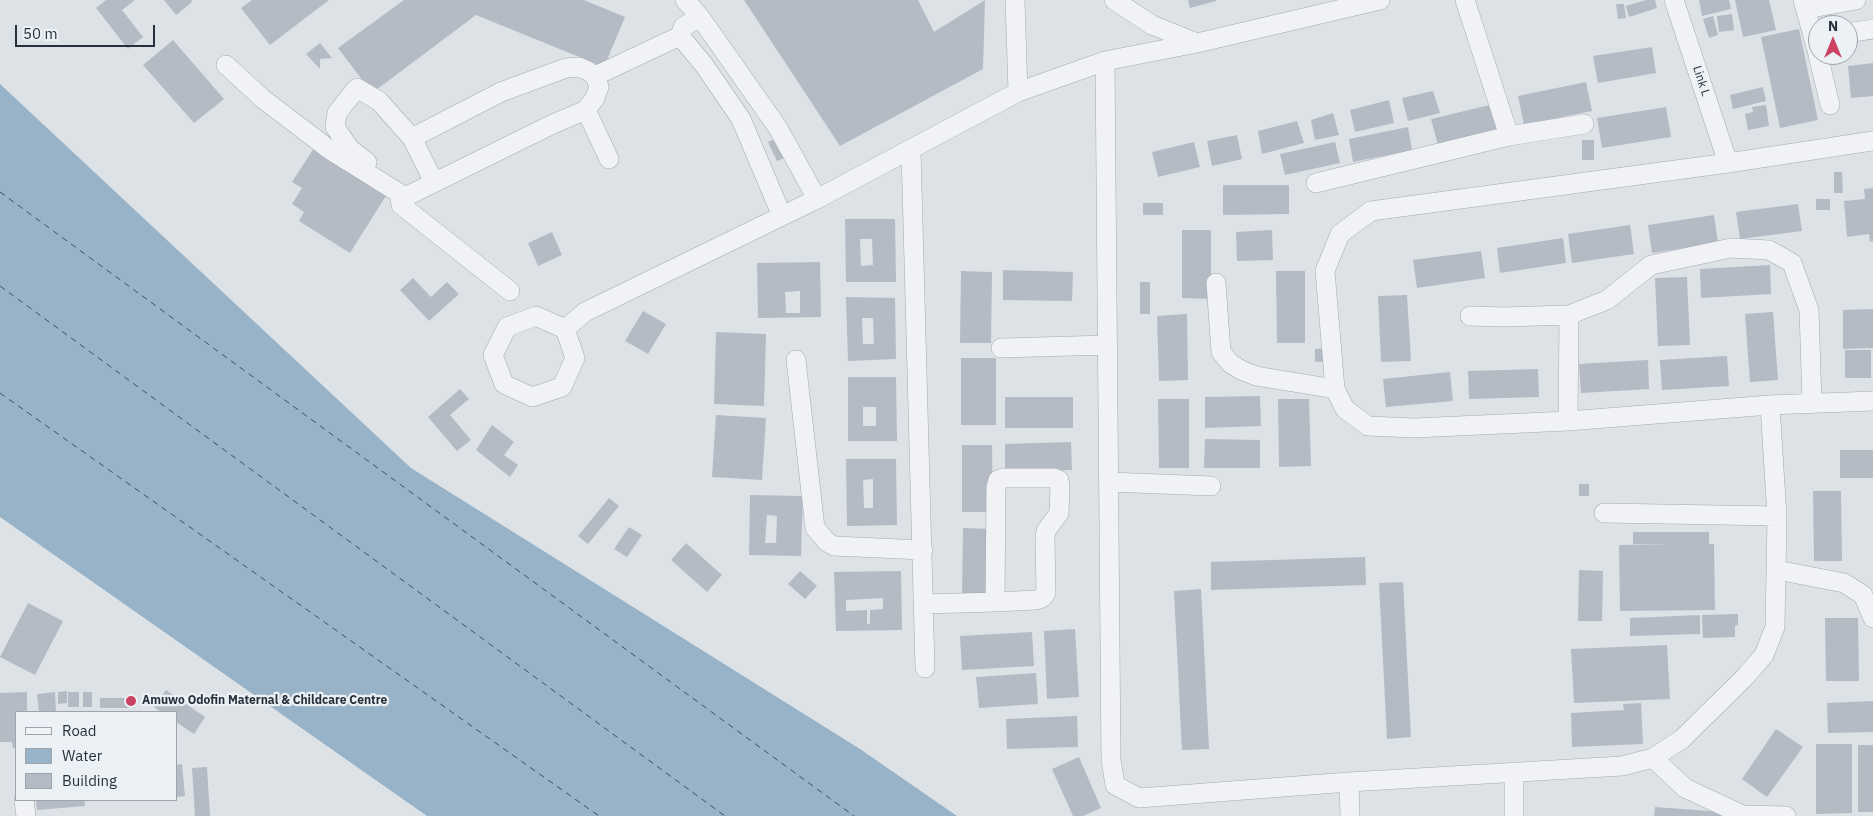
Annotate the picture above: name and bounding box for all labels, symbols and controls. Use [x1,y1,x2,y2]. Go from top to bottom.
scale bar [18,15,158,47]
north arrow [1808,15,1858,65]
text: N [1828,17,1838,35]
text: 50 m [23,24,58,43]
street label: Link L [1689,64,1713,98]
marker: Amuwo Odofin Maternal & Childcare Centre [124,694,138,708]
place label: Amuwo Odofin Maternal & Childcare Centre [142,694,387,708]
legend [15,711,178,801]
text: Road [62,721,97,740]
text: Water [62,746,102,765]
text: Building [62,771,117,790]

